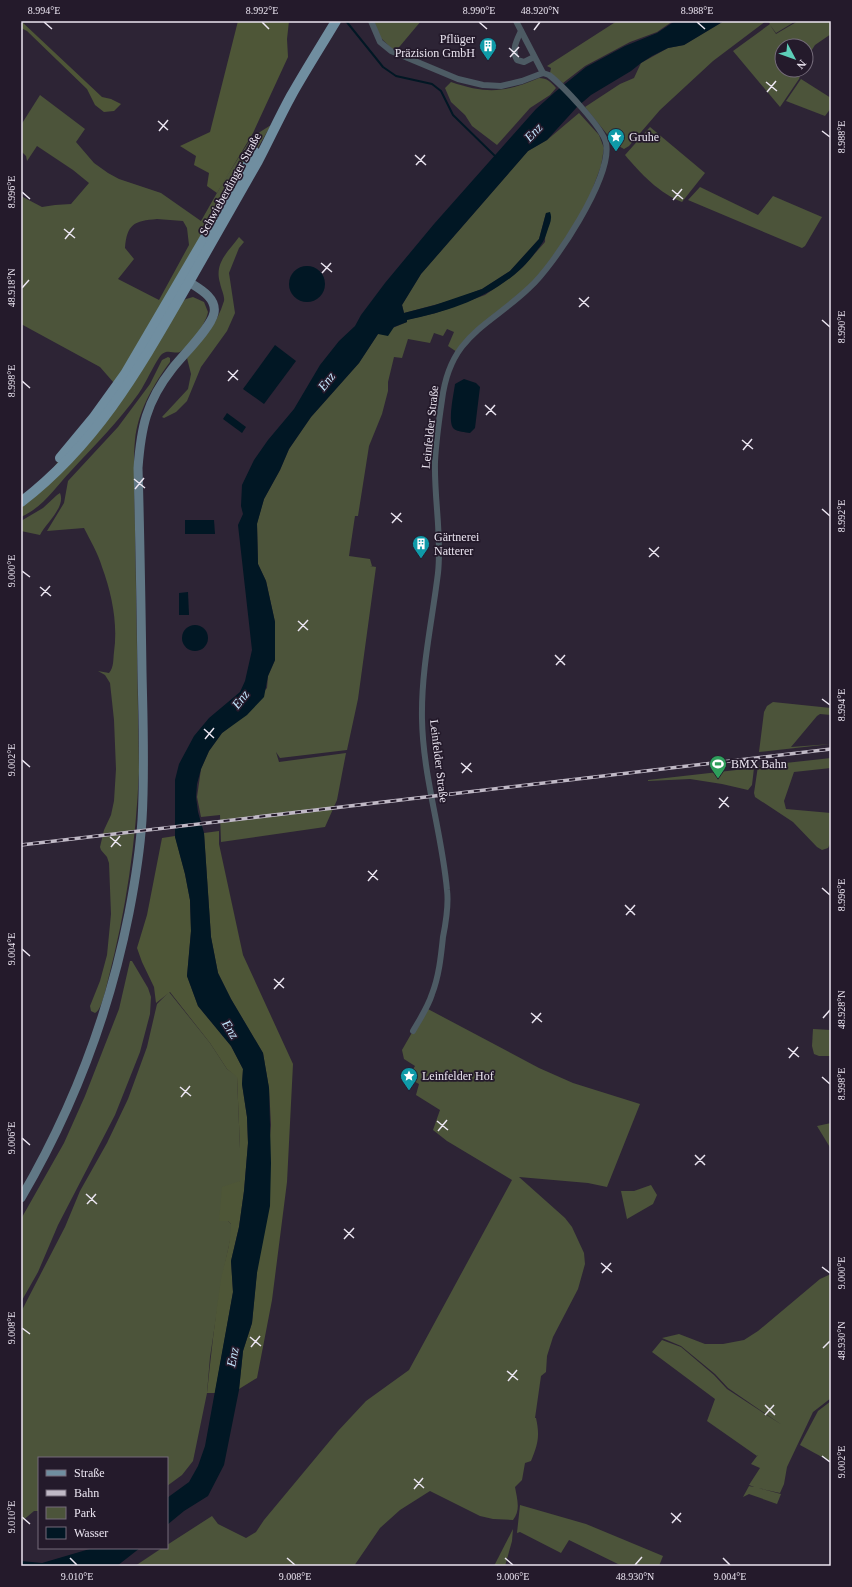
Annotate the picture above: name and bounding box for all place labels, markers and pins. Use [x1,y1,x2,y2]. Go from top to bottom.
place label: Pflüger Präzision GmbH [395,32,475,60]
building icon: Pflüger Präzision GmbH [478,36,498,61]
place icon: Gruhe [606,127,626,152]
place label: Gruhe [629,130,659,144]
place label: Gärtnerei Natterer [434,530,480,558]
building icon: Gärtnerei Natterer [411,534,431,559]
sports icon: BMX Bahn [708,754,728,779]
place label: BMX Bahn [731,757,787,771]
place icon: Leinfelder Hof [399,1066,419,1091]
place label: Leinfelder Hof [422,1069,494,1083]

